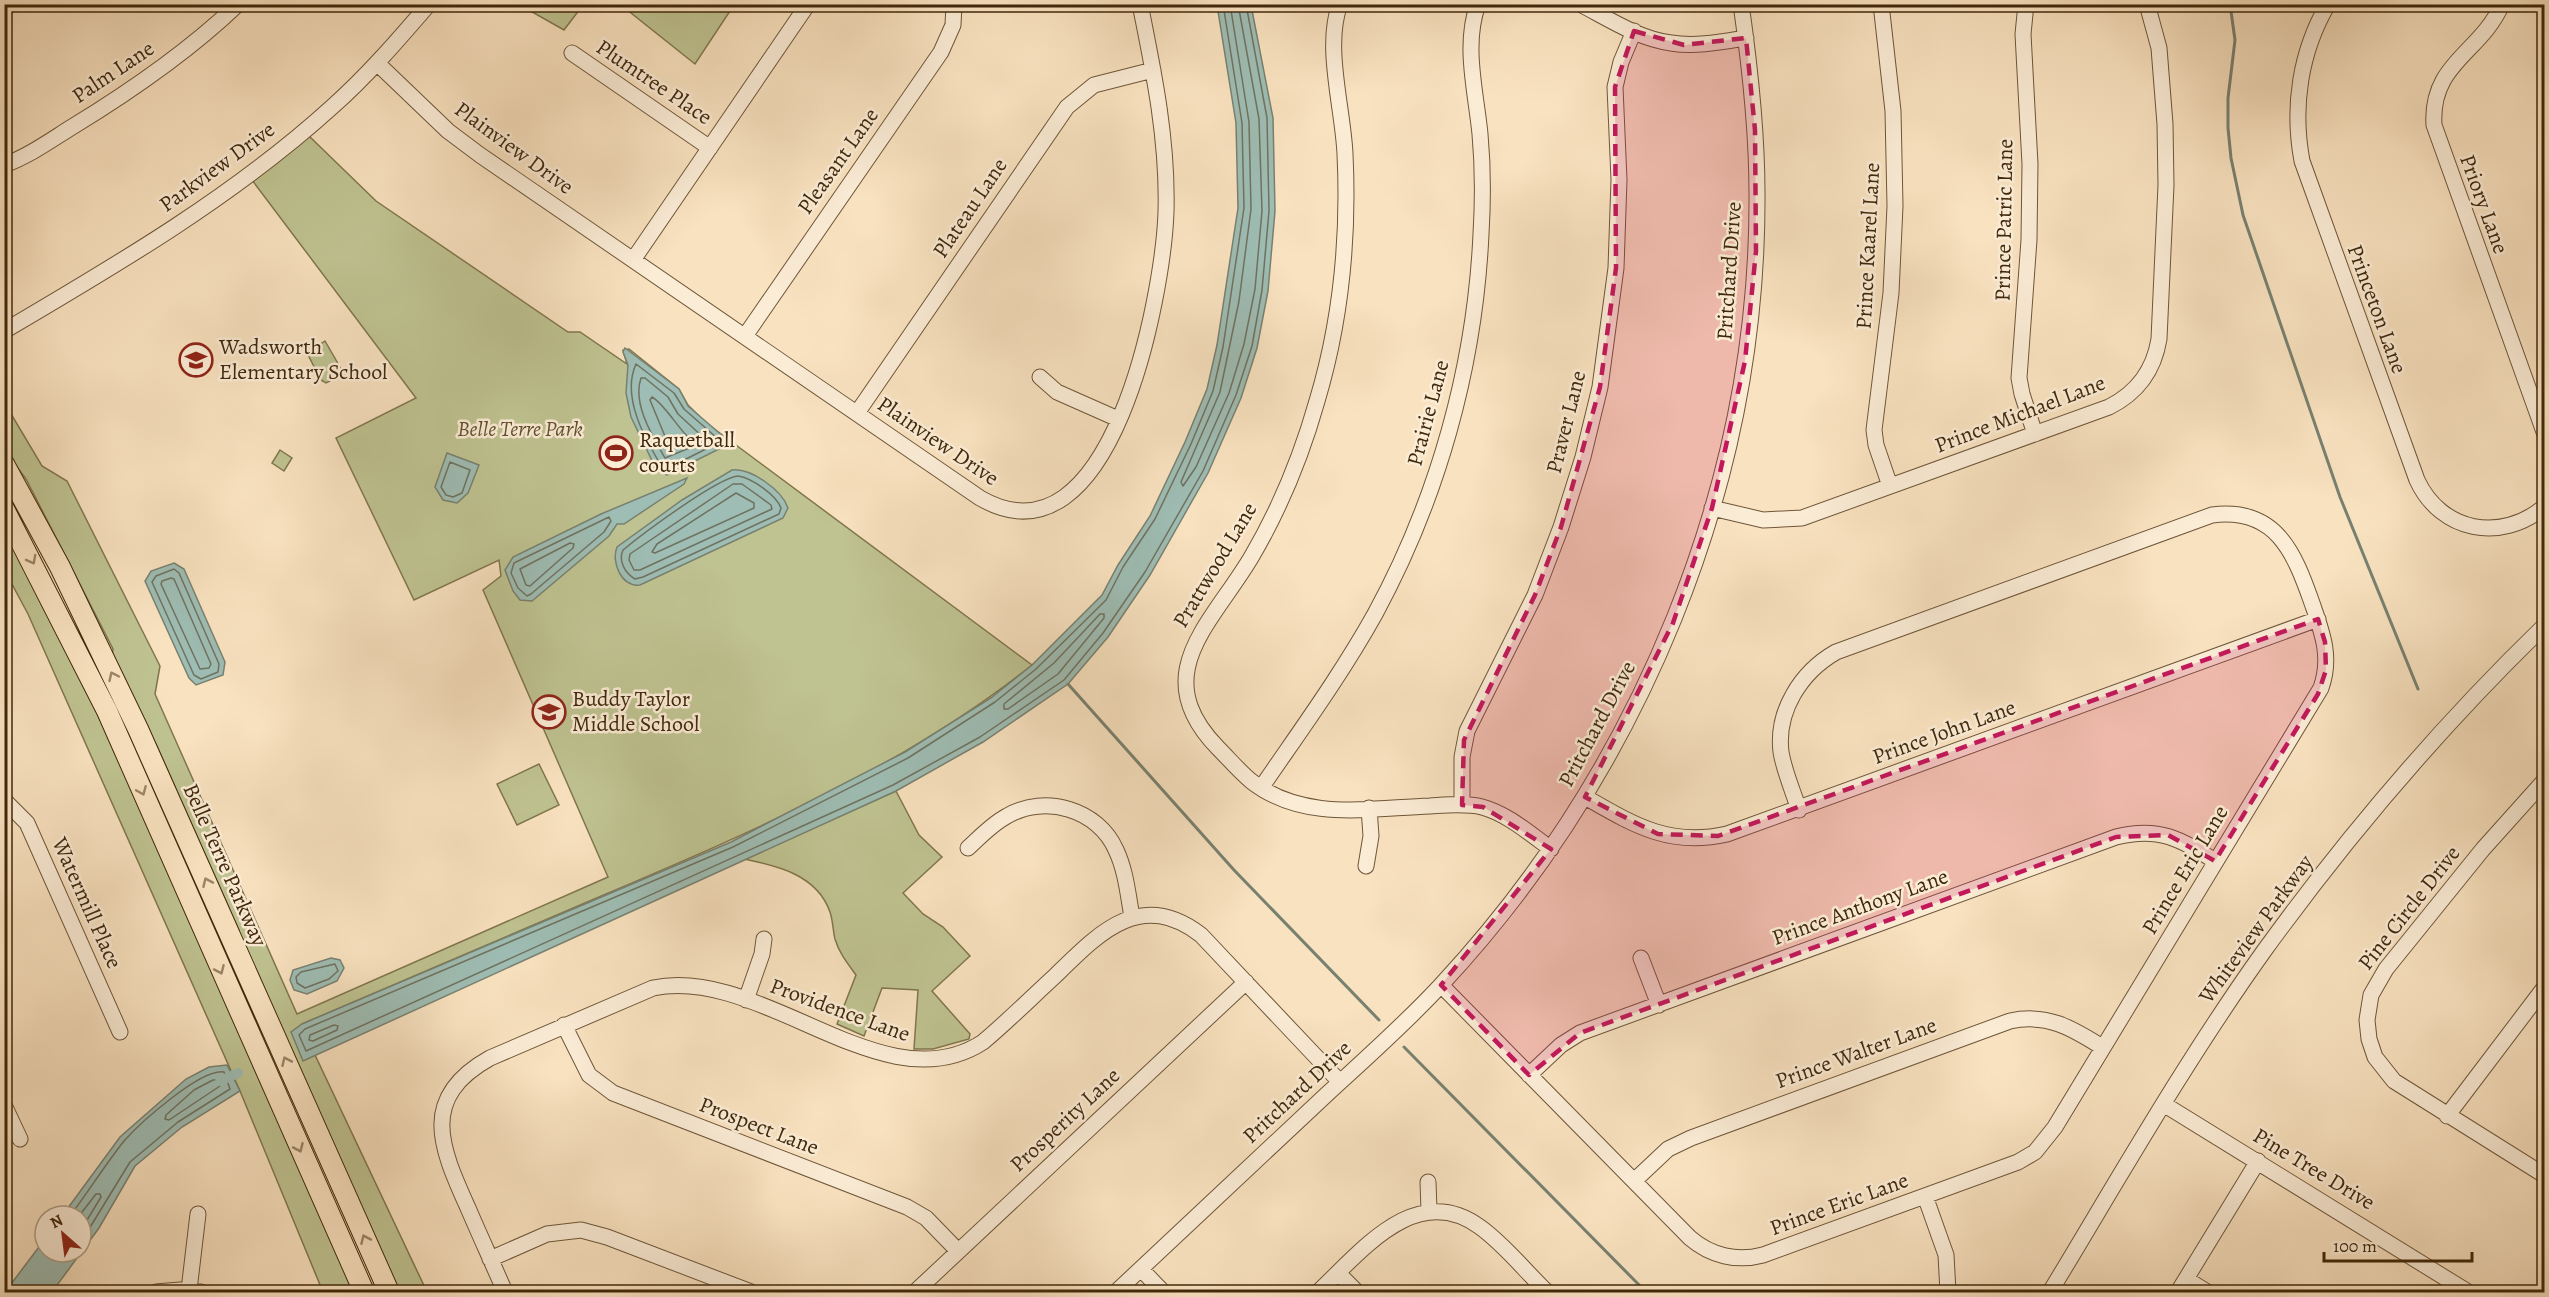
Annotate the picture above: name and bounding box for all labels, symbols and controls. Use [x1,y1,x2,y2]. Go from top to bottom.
street label: Plumtree Place [590,32,718,132]
street label: Palm Lane [66,33,160,111]
street label: Plainview Drive [448,95,580,201]
street label: Pleasant Lane [790,102,886,220]
street label: Parkview Drive [153,115,281,219]
street label: Prince Patric Lane [1988,138,2020,302]
street label: Priory Lane [2452,150,2516,258]
street label: Plateau Lane [925,152,1015,264]
street label: Prince Kaarel Lane [1849,162,1887,330]
street label: Pritchard Drive [1709,201,1749,341]
street label: Princeton Lane [2340,240,2414,378]
place label: Wadsworth Elementary School [218,332,387,387]
school or university icon: Wadsworth Elementary School [178,342,214,378]
street label: Prairie Lane [1399,357,1457,469]
street label: Praver Lane [1539,367,1593,477]
street label: Prince Michael Lane [1930,368,2110,460]
street label: Plainview Drive [871,389,1005,493]
park label: Belle Terre Park [457,414,583,444]
place label: Raquetball courts [639,425,735,480]
sports icon: Raquetball courts [598,435,634,471]
street label: Prattwood Lane [1166,497,1264,633]
one-way arrow [25,554,36,565]
street label: Pritchard Drive [1551,656,1643,792]
one-way arrow [109,671,121,682]
place label: Buddy Taylor Middle School [572,684,699,739]
street label: Prince John Lane [1868,692,2020,772]
school or university icon: Buddy Taylor Middle School [531,694,567,730]
street label: Belle Terre Parkway [176,779,274,951]
one-way arrow [135,785,147,796]
street label: Prince Eric Lane [2135,800,2235,940]
street label: Watermill Place [44,832,129,973]
street label: Pine Circle Drive [2351,839,2467,977]
street label: Whiteview Parkway [2191,848,2320,1010]
street label: Prince Anthony Lane [1768,861,1952,953]
one-way arrow [203,878,215,889]
one-way arrow [212,964,224,975]
street label: Providence Lane [766,971,914,1049]
street label: Prince Walter Lane [1771,1010,1941,1096]
street label: Pritchard Drive [1236,1034,1358,1150]
one-way arrow [281,1056,293,1067]
street label: Prosperity Lane [1003,1061,1127,1179]
street label: Prospect Lane [695,1089,823,1163]
street label: Pine Tree Drive [2247,1121,2381,1217]
one-way arrow [292,1142,304,1153]
street label: Prince Eric Lane [1765,1165,1913,1243]
north arrow [33,1204,93,1264]
text: N [46,1209,67,1234]
scale bar [2324,1225,2472,1263]
text: 100 m [2333,1234,2377,1258]
one-way arrow [360,1235,372,1246]

